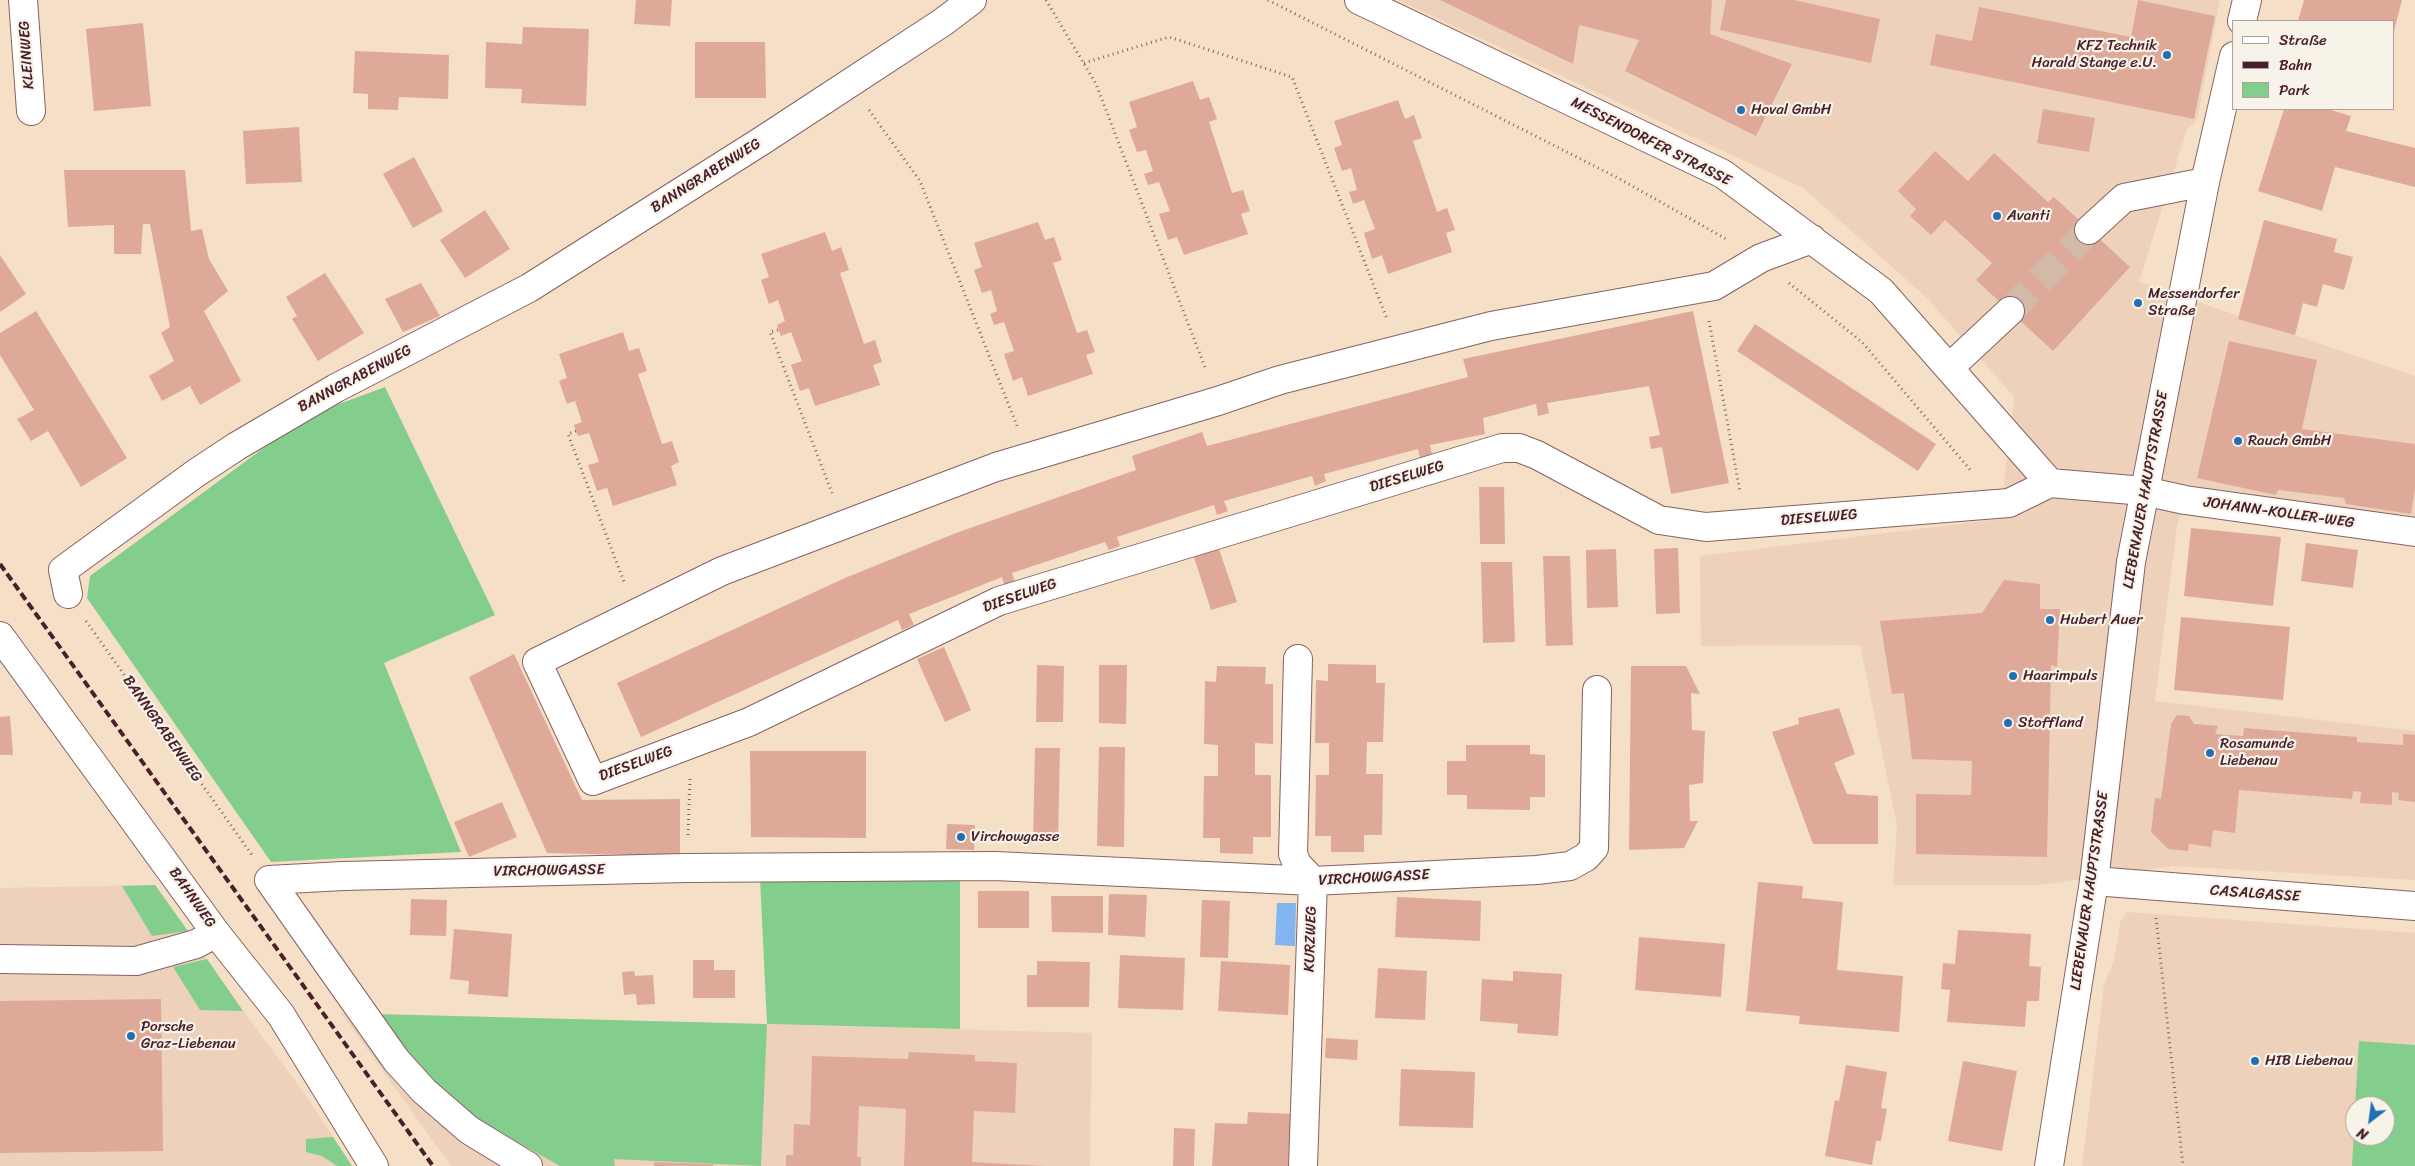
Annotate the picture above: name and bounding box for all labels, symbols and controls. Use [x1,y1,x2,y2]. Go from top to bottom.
street label: KLEINWEG [16,20,38,90]
legend [2232,20,2395,110]
text: Straße [2279,27,2327,53]
place label: KFZ Technik Harald Stange e.U. [2032,37,2157,72]
marker: KFZ Technik Harald Stange e.U. [2161,49,2173,61]
text: Bahn [2279,52,2312,78]
text: Park [2279,77,2310,103]
street label: MESSENDORFER STRASSE [1568,94,1734,190]
place label: Hoval GmbH [1751,101,1831,119]
marker: Hoval GmbH [1735,104,1747,116]
street label: BANNGRABENWEG [648,135,764,217]
place label: Avanti [2007,207,2050,225]
marker: Avanti [1991,210,2003,222]
place label: Messendorfer Straße [2148,285,2239,320]
marker: Messendorfer Straße [2132,297,2144,309]
street label: BANNGRABENWEG [295,341,415,417]
street label: LIEBENAUER HAUPTSTRASSE [2120,390,2172,590]
place label: Rauch GmbH [2248,432,2331,450]
marker: Rauch GmbH [2232,435,2244,447]
street label: DIESELWEG [1367,457,1447,497]
street label: JOHANN-KOLLER-WEG [2203,494,2355,532]
street label: DIESELWEG [1780,506,1858,530]
street label: DIESELWEG [981,575,1059,617]
place label: Hubert Auer [2060,611,2142,629]
marker: Hubert Auer [2044,614,2056,626]
place label: Haarimpuls [2023,667,2098,685]
marker: Haarimpuls [2007,670,2019,682]
street label: BANNGRABENWEG [118,672,206,786]
place label: Stoffland [2018,714,2083,732]
marker: Stoffland [2002,717,2014,729]
place label: Rosamunde Liebenau [2220,735,2294,770]
street label: DIESELWEG [597,742,675,786]
marker: Rosamunde Liebenau [2204,747,2216,759]
street label: LIEBENAUER HAUPTSTRASSE [2067,791,2113,991]
place label: Virchowgasse [971,828,1059,846]
marker: Virchowgasse [955,831,967,843]
street label: VIRCHOWGASSE [493,861,605,881]
street label: BAHNWEG [165,864,219,932]
street label: VIRCHOWGASSE [1318,866,1430,890]
street label: CASALGASSE [2209,882,2301,906]
street label: KURZWEG [1301,906,1321,972]
place label: Porsche Graz-Liebenau [141,1018,236,1053]
marker: Porsche Graz-Liebenau [125,1030,137,1042]
place label: HIB Liebenau [2265,1052,2353,1070]
marker: HIB Liebenau [2249,1055,2261,1067]
north arrow [2345,1096,2395,1146]
text: N [2352,1120,2373,1147]

